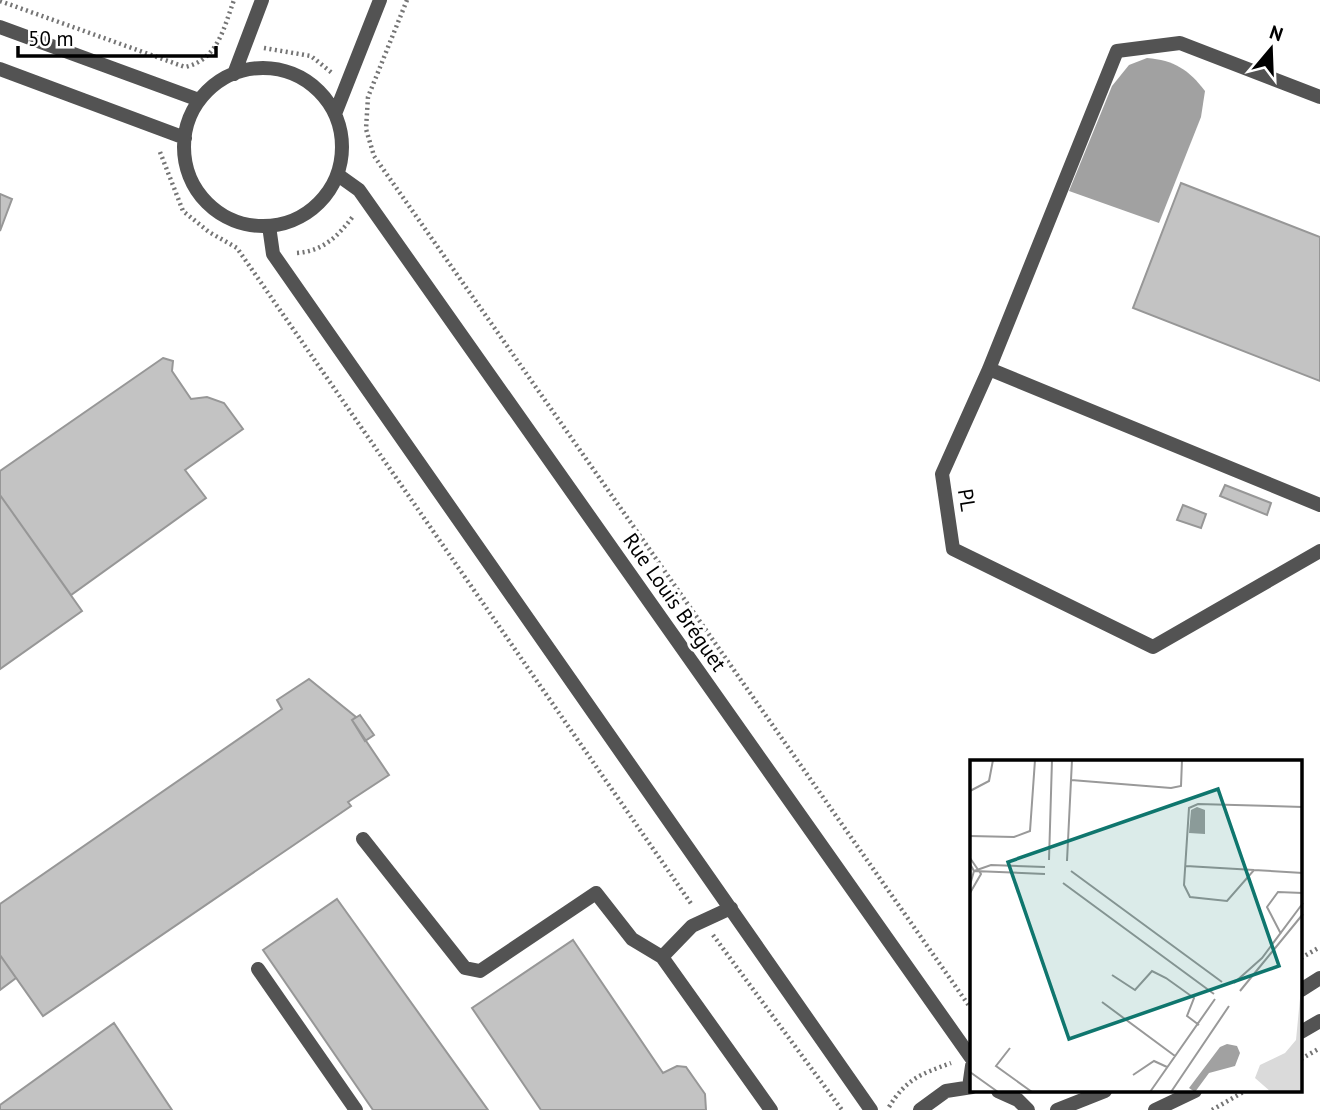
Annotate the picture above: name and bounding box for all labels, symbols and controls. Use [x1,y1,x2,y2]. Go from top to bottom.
scale bar [18,14,215,58]
north arrow [1236,14,1306,84]
text: N [1267,20,1286,46]
text: 50 m [28,25,74,52]
street label: PL [952,487,982,513]
street label: Rue Louis Bréguet [617,528,733,676]
inset map [970,760,1302,1092]

